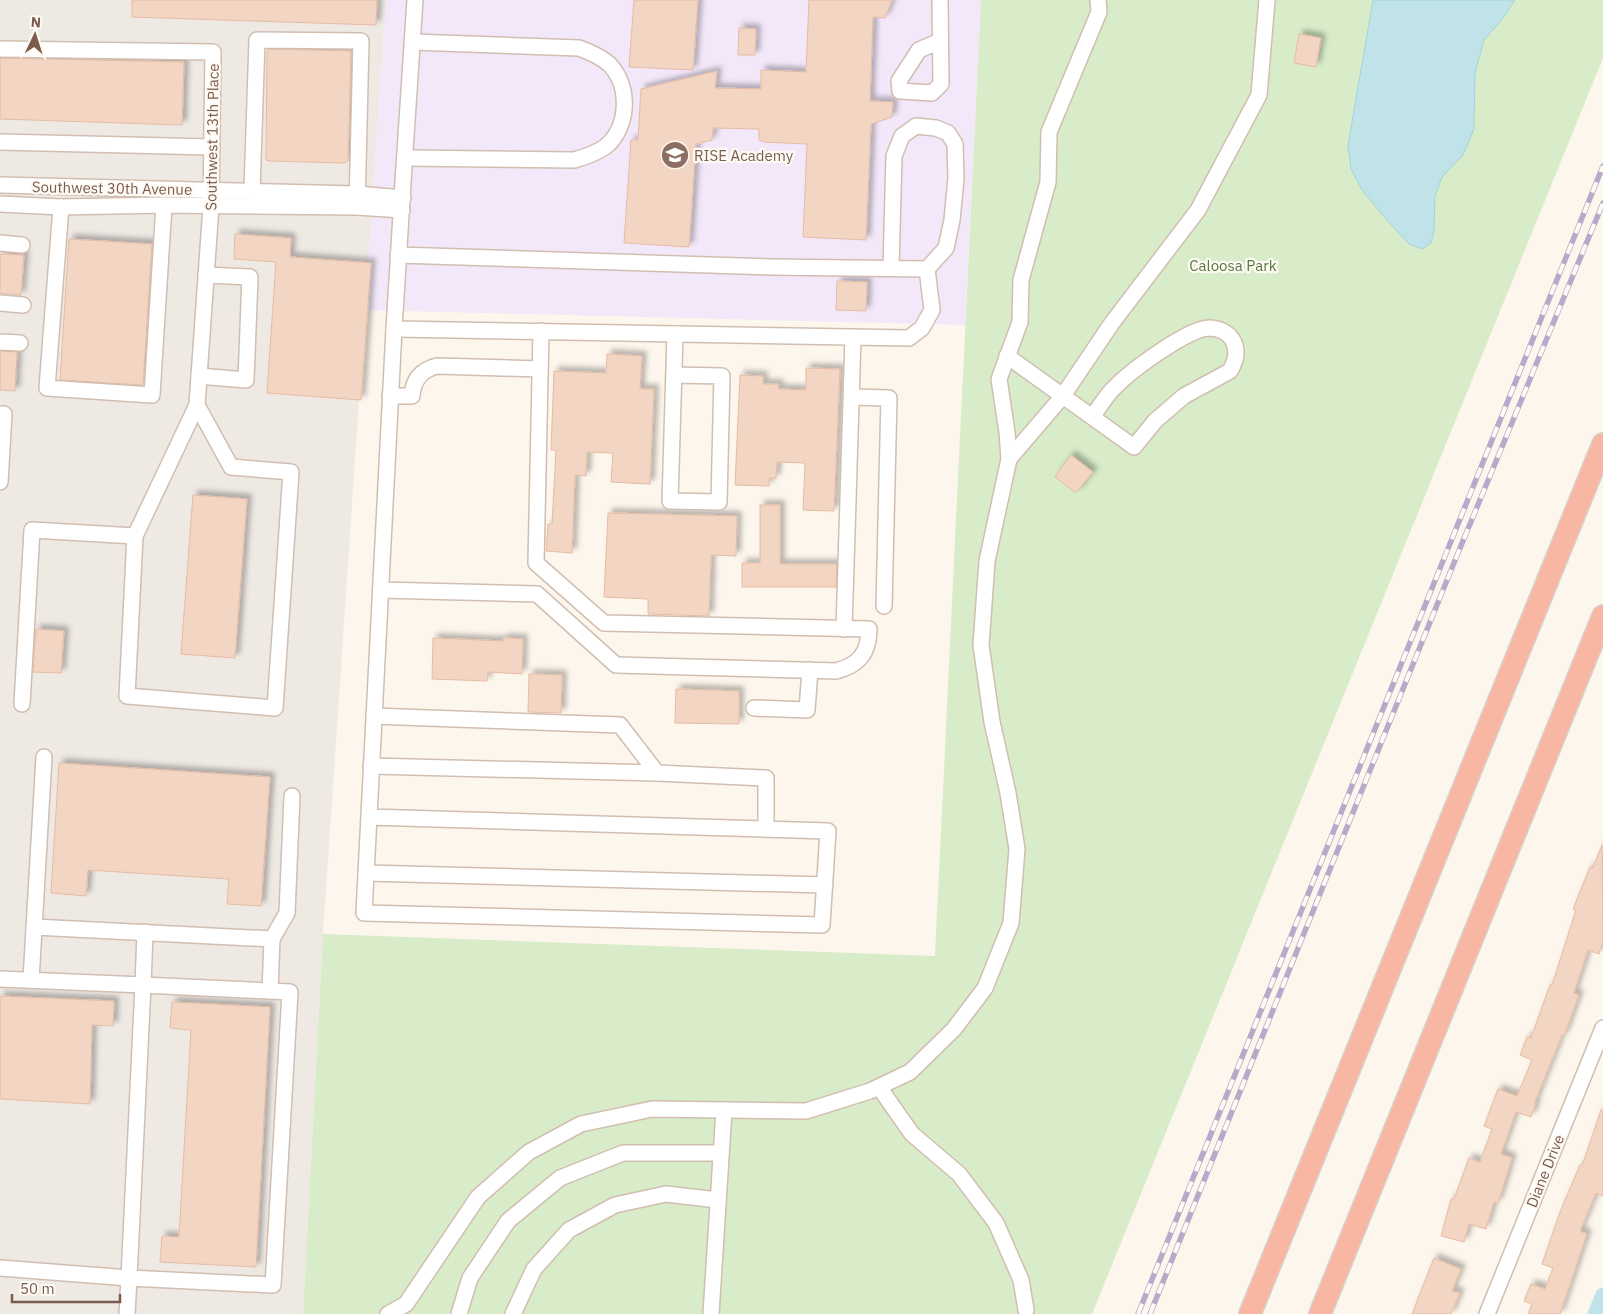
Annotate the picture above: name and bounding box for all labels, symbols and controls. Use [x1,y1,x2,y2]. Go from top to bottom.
north arrow [10,10,60,60]
text: N [30,13,42,31]
street label: Southwest 13th Place [201,63,223,211]
school or university icon: RISE Academy [660,140,690,170]
place label: RISE Academy [694,146,794,165]
street label: Southwest 30th Avenue [32,177,192,199]
park label: Caloosa Park [1189,256,1277,275]
street label: Diane Drive [1522,1132,1568,1210]
scale bar [12,1272,120,1304]
text: 50 m [20,1279,55,1298]

